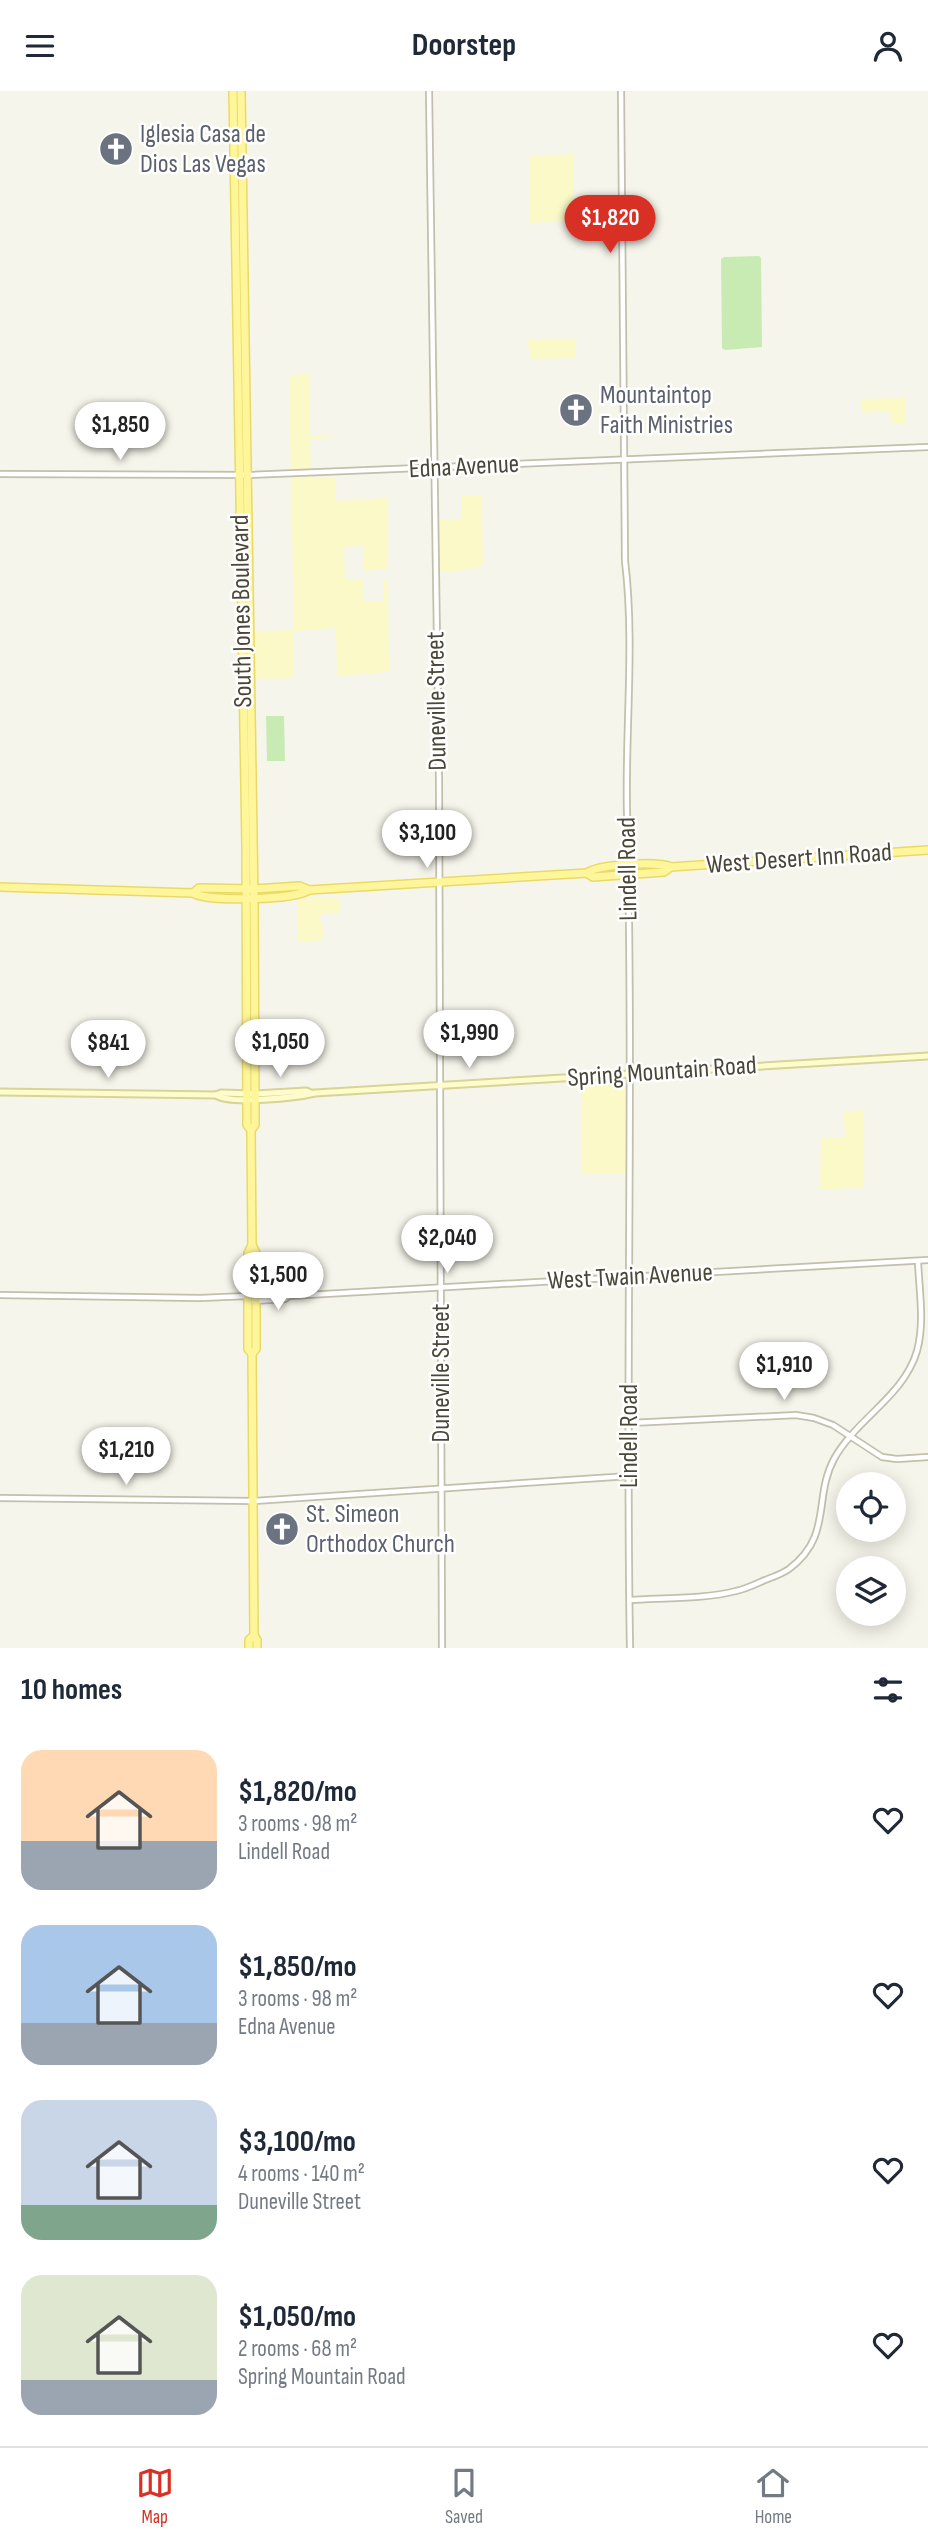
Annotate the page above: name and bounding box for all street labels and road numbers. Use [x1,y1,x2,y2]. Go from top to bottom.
street label: Edna Avenue [408,449,520,485]
street label: South Jones Boulevard [225,514,259,708]
street label: Duneville Street [420,631,454,771]
street label: Lindell Road [612,817,644,921]
street label: West Desert Inn Road [705,837,893,881]
street label: Spring Mountain Road [566,1050,758,1094]
street label: West Twain Avenue [546,1257,714,1297]
street label: Duneville Street [426,1303,457,1443]
street label: Lindell Road [614,1384,645,1488]

